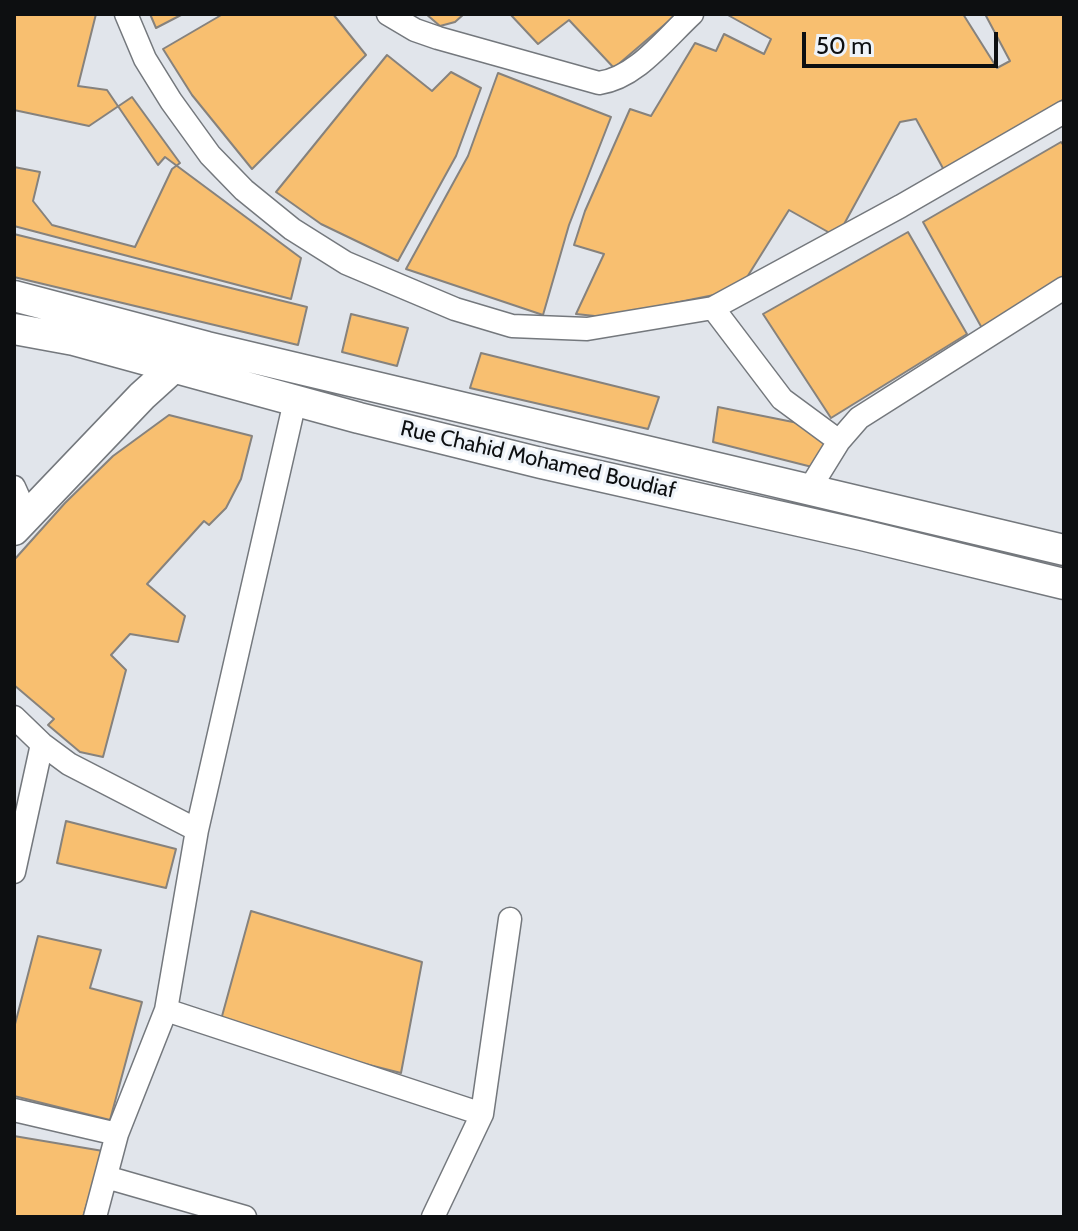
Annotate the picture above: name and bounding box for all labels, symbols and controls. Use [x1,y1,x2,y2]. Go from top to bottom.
scale bar [806,16,1002,66]
text: 50 m [816,31,872,60]
street label: Rue Chahid Mohamed Boudiaf [398,415,678,505]

